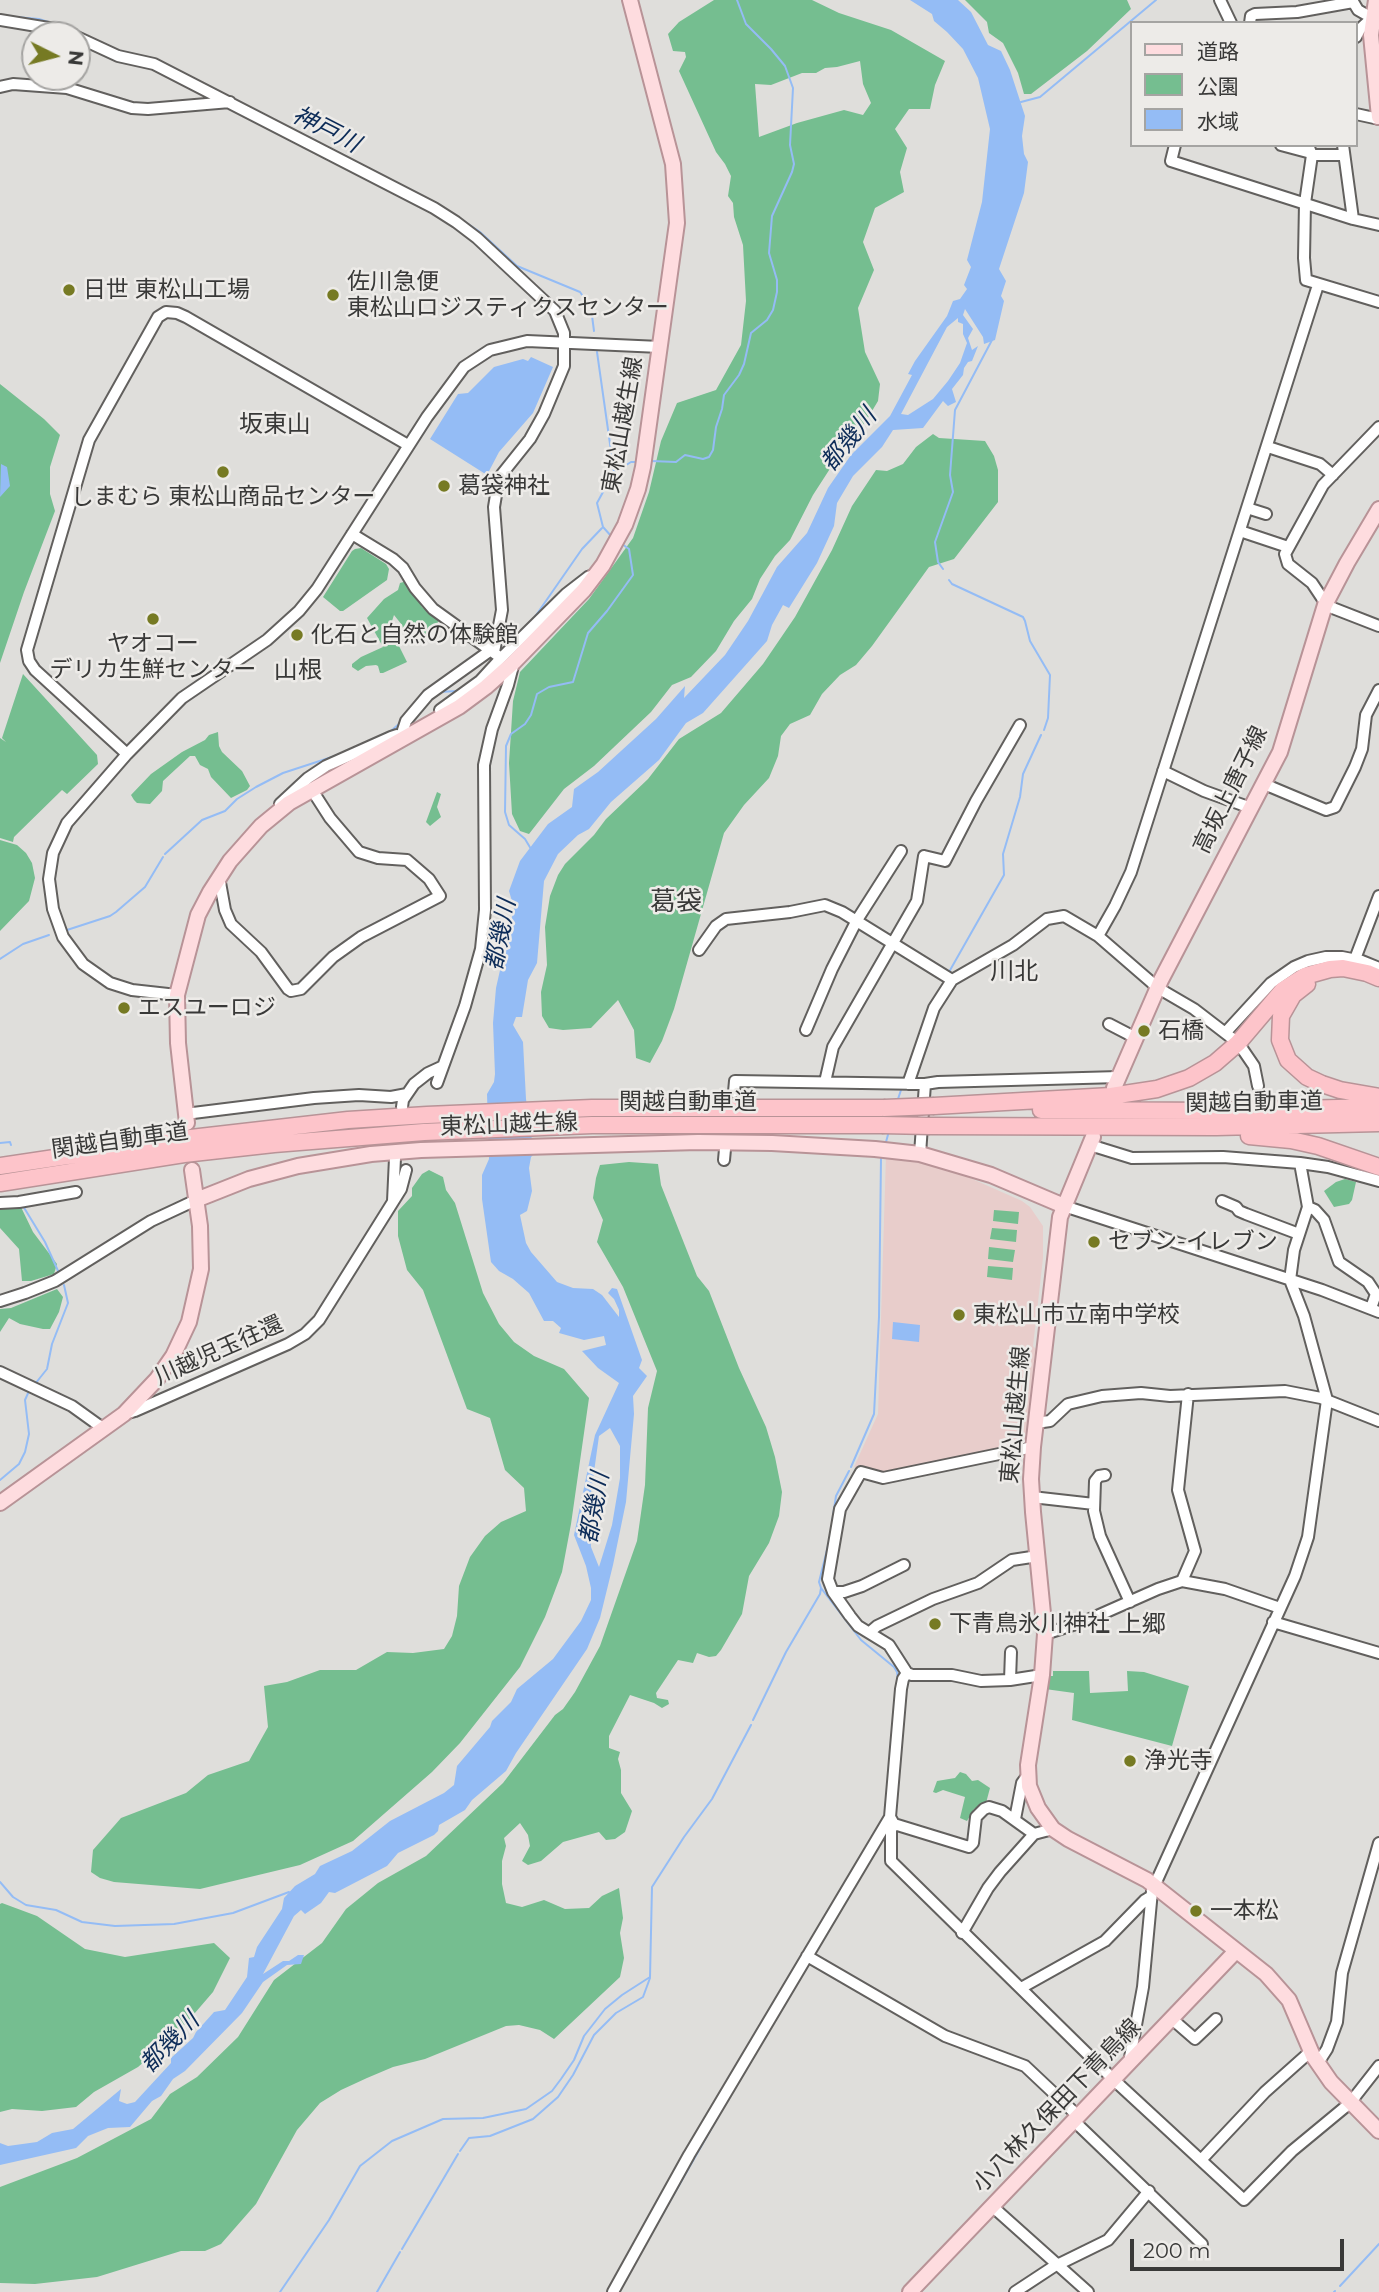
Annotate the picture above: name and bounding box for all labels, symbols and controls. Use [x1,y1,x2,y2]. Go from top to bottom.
north arrow [21,21,91,91]
legend [1130,21,1358,147]
text: 道路 [1197,39,1239,64]
text: N [63,49,88,67]
text: 公園 [1197,74,1239,99]
water label: 神戸川 [287,101,365,159]
text: 水域 [1197,109,1239,134]
place label: 佐川急便 東松山ロジスティクスセンター [347,268,669,322]
place label: 日世 東松山工場 [83,276,250,304]
marker: 日世 東松山工場 [61,282,77,298]
marker: 佐川急便 東松山ロジスティクスセンター [325,287,341,303]
street label: 東松山越生線 [597,355,649,495]
water label: 都幾川 [815,403,883,477]
district label: 坂東山 [239,411,311,439]
marker: しまむら 東松山商品センター [215,464,231,480]
place label: 葛袋神社 [458,472,550,500]
marker: 葛袋神社 [436,478,452,494]
place label: しまむら 東松山商品センター [70,483,376,511]
marker: ヤオコー デリカ生鮮センター [145,611,161,627]
place label: 化石と自然の体験館 [311,621,518,649]
marker: 化石と自然の体験館 [289,627,305,643]
place label: ヤオコー デリカ生鮮センター [50,630,256,684]
district label: 山根 [274,657,322,685]
street label: 高坂上唐子線 [1188,722,1274,858]
district label: 葛袋 [650,886,702,918]
water label: 都幾川 [480,897,522,973]
district label: 川北 [990,958,1038,986]
place label: エスユーロジ [138,994,276,1022]
marker: エスユーロジ [116,1000,132,1016]
place label: 石橋 [1158,1017,1204,1045]
marker: 石橋 [1136,1023,1152,1039]
street label: 関越自動車道 [619,1088,757,1116]
street label: 関越自動車道 [1185,1088,1323,1118]
street label: 東松山越生線 [440,1109,578,1141]
street label: 関越自動車道 [50,1118,190,1164]
place label: セブン-イレブン [1108,1228,1278,1256]
marker: セブン-イレブン [1086,1234,1102,1250]
place label: 東松山市立南中学校 [973,1301,1180,1329]
marker: 東松山市立南中学校 [951,1307,967,1323]
street label: 川越児玉往還 [150,1310,288,1392]
street label: 東松山越生線 [996,1345,1036,1485]
water label: 都幾川 [575,1470,615,1546]
place label: 下青鳥氷川神社 [949,1610,1110,1638]
district label: 上郷 [1118,1611,1166,1639]
marker: 下青鳥氷川神社 [927,1616,943,1632]
place label: 浄光寺 [1144,1747,1213,1775]
marker: 浄光寺 [1122,1753,1138,1769]
place label: 一本松 [1210,1897,1279,1925]
marker: 一本松 [1188,1903,1204,1919]
water label: 都幾川 [135,2007,205,2079]
street label: 小八林久保田下青鳥線 [967,2014,1147,2198]
scale bar [1134,2226,1348,2270]
text: 200 m [1143,2238,1210,2263]

